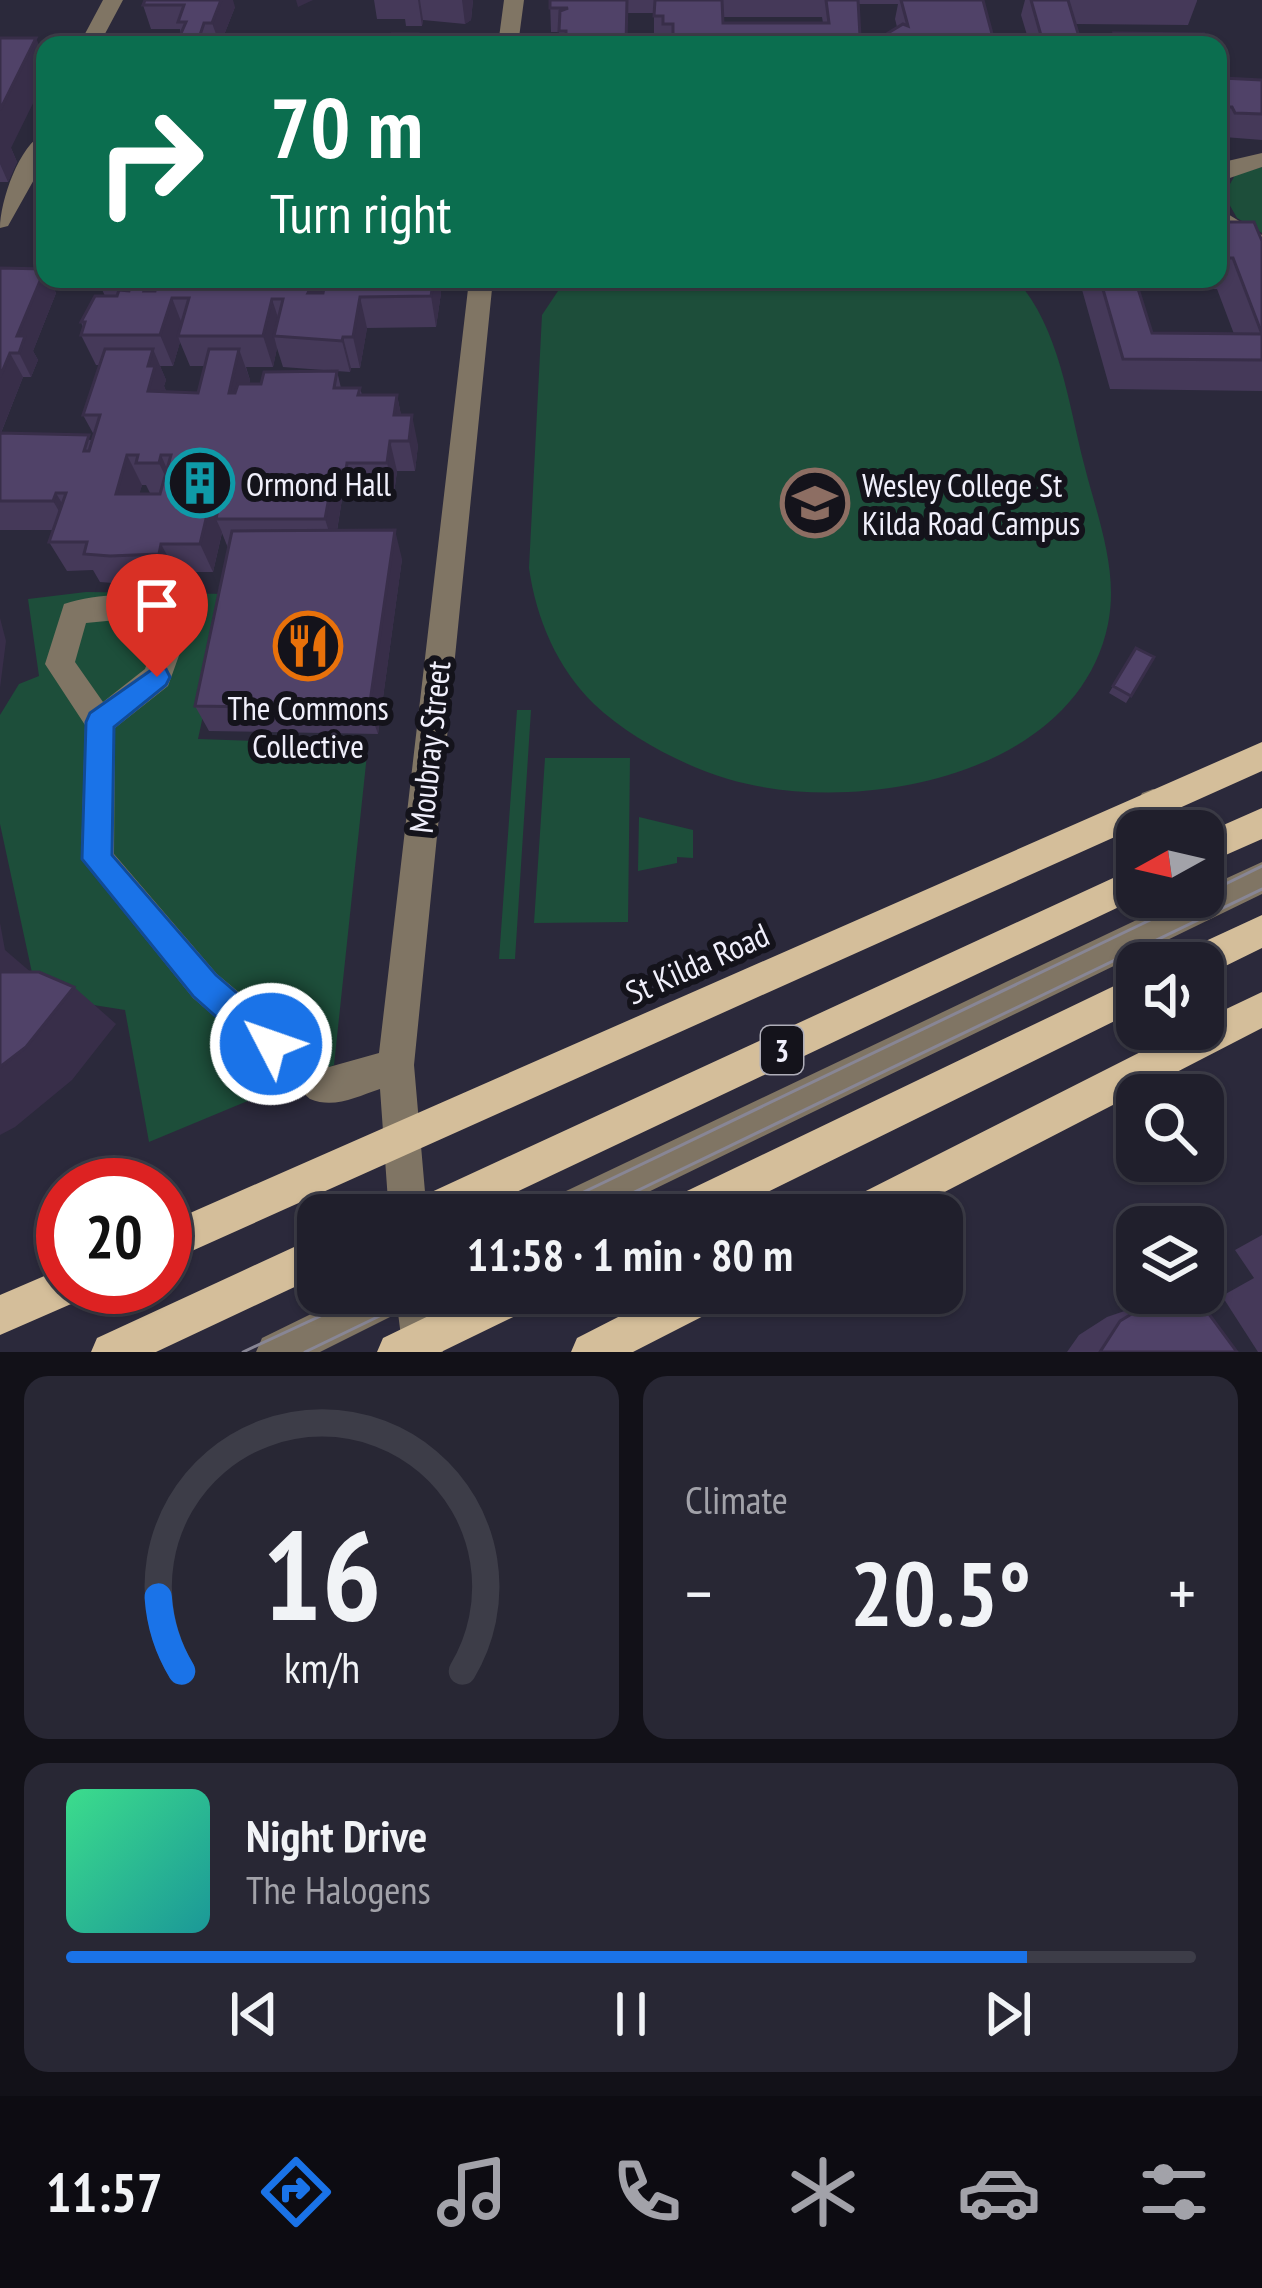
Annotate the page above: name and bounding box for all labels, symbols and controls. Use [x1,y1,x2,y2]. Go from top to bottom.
text: 70 m [270,72,423,181]
icon: right [72,84,228,240]
text: Turn right [270,178,451,248]
building icon: Ormond Hall [165,448,235,518]
place label: Ormond Hall [246,462,391,505]
place label: Wesley College St Kilda Road Campus [862,463,1080,544]
school or university icon: Wesley College St Kilda Road Campus [780,468,850,538]
pin [106,554,208,677]
icon: arrive [124,572,190,638]
restaurant icon: The Commons Collective [273,611,343,681]
street label: Moubray Street [399,659,459,835]
place label: The Commons Collective [227,686,389,767]
north arrow [1116,810,1224,918]
map controls [1116,810,1224,1314]
street label: St Kilda Road [619,912,775,1014]
button: sound [1116,942,1224,1050]
position arrow [208,981,334,1107]
road number: 3 [761,1026,803,1074]
button: search [1116,1074,1224,1182]
speed limit sign: 20 [36,1158,192,1314]
button: layers [1116,1206,1224,1314]
text: 11:58 · 1 min · 80 m [467,1225,793,1283]
text: Climate [685,1474,788,1525]
text: 16 [262,1493,381,1654]
text: 20.5° [850,1534,1031,1651]
text: − [685,1550,712,1635]
text: + [1169,1550,1196,1635]
text: km/h [283,1638,360,1694]
text: Night Drive [246,1806,427,1864]
text: The Halogens [246,1864,431,1915]
icon: previous [221,1981,287,2047]
icon: pause [598,1981,664,2047]
icon: next [975,1981,1041,2047]
icon: directions [254,2150,338,2234]
icon: music [430,2150,514,2234]
icon: phone [605,2150,689,2234]
icon: climate [781,2150,865,2234]
icon: car [957,2150,1041,2234]
icon: filters [1132,2150,1216,2234]
text: 11:57 [46,2157,163,2227]

